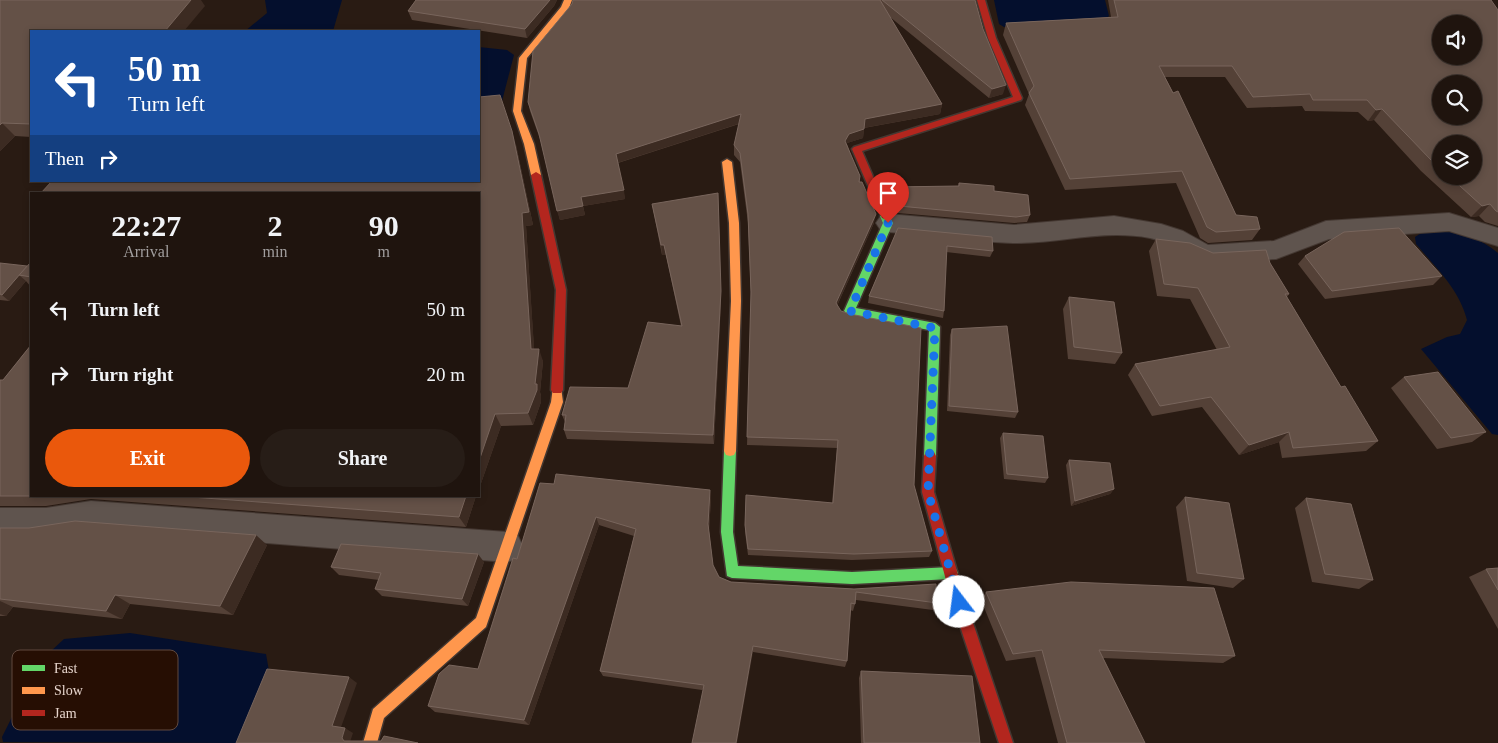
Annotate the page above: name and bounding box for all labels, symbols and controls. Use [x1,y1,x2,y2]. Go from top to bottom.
map controls [1432,15,1482,185]
button: sound [1432,15,1482,65]
icon: left [45,50,110,115]
text: 50 m [128,50,201,89]
button: search [1432,75,1482,125]
text: Turn left [128,91,205,116]
button: layers [1432,135,1482,185]
icon: right [94,145,122,173]
text: Then [45,148,84,169]
pin [867,172,909,223]
icon: arrive [874,179,902,207]
text: 22:27 [111,209,181,242]
text: 2 [267,209,282,242]
text: 90 [369,209,399,242]
text: Arrival [123,243,169,260]
text: min [263,243,287,260]
text: m [377,243,390,260]
icon: left [45,296,73,324]
text: Turn left [88,299,160,320]
text: 50 m [426,299,465,320]
icon: right [45,361,73,389]
text: Turn right [88,364,173,385]
text: 20 m [426,364,465,385]
button: Exit [45,429,250,487]
button: Share [260,429,465,487]
position arrow [932,575,984,627]
legend [12,650,178,730]
text: Fast [54,661,77,676]
text: Slow [54,683,84,698]
text: Jam [54,706,77,721]

